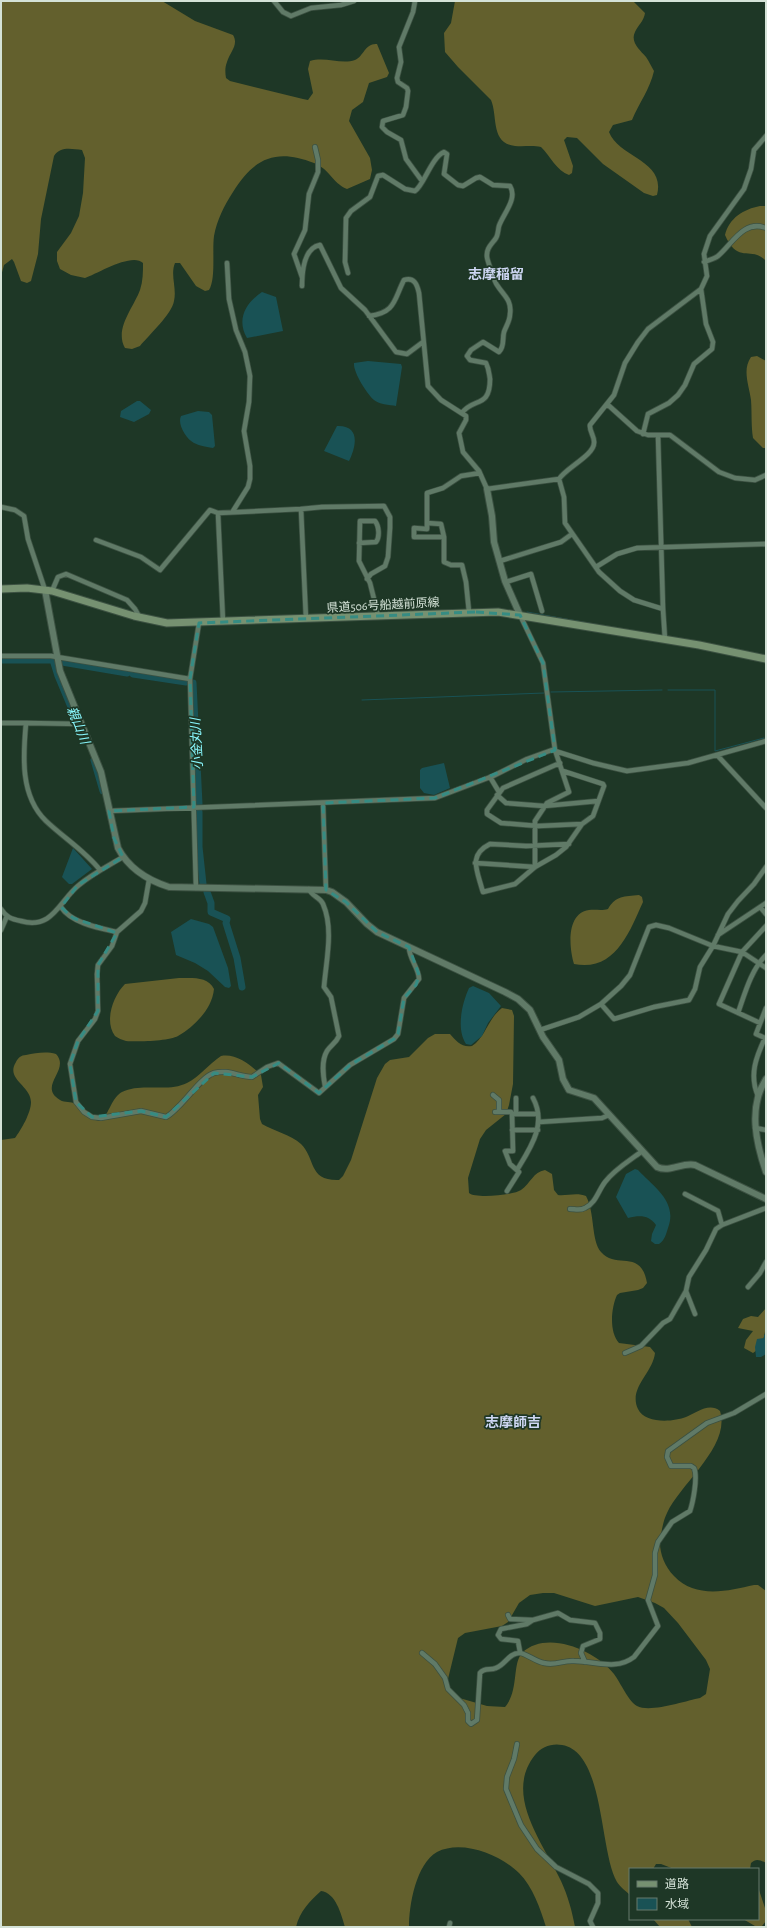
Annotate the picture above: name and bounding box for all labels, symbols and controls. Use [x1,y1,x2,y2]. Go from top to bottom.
district label: 志摩稲留 [468,266,524,282]
street label: 県道506号船越前原線 [326,595,440,614]
water label: 親山川 [64,705,93,748]
water label: 小金丸川 [189,716,205,770]
district label: 志摩師吉 [485,1415,541,1430]
legend [629,1868,759,1920]
text: 道路 [665,1877,689,1890]
text: 水域 [665,1898,689,1910]

